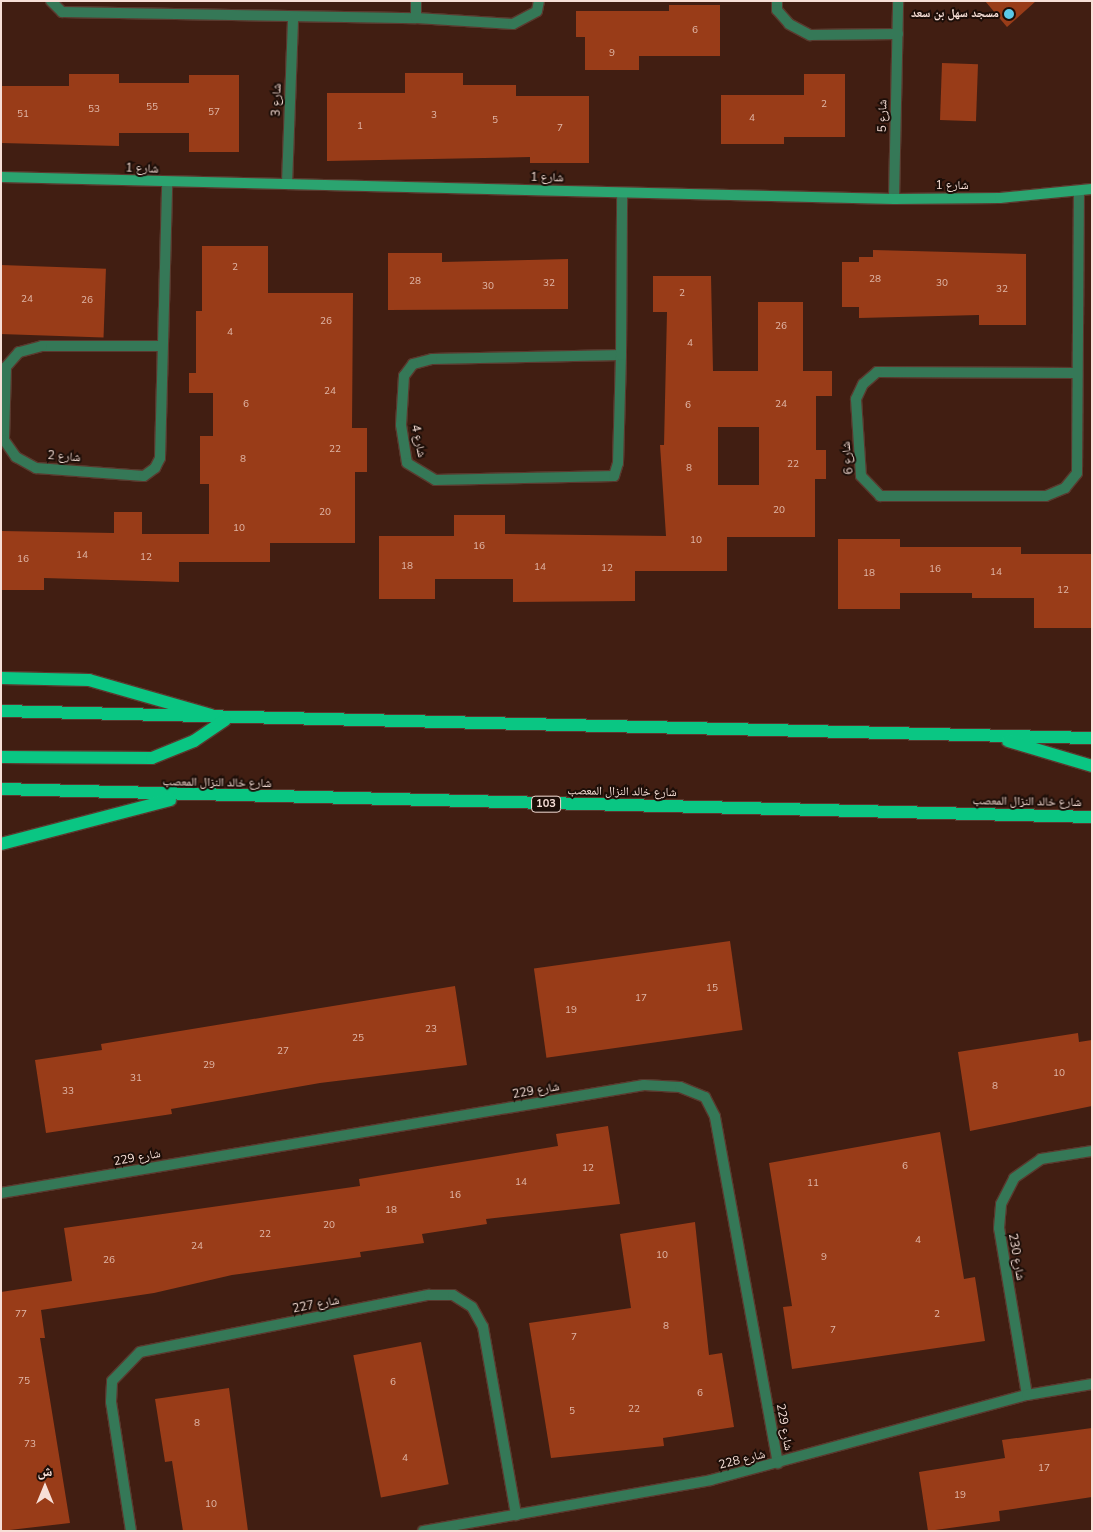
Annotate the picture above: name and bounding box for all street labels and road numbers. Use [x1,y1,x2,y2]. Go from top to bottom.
street label: شارع 3 [269,83,285,117]
street label: شارع 5 [876,99,890,133]
street label: شارع 1 [125,161,159,177]
street label: شارع 1 [530,171,564,185]
street label: شارع 1 [935,179,969,193]
street label: شارع 4 [408,423,428,459]
street label: شارع 6 [839,441,857,475]
street label: شارع 2 [47,449,81,465]
street label: شارع خالد النزال المعصب [162,775,272,791]
street label: شارع خالد النزال المعصب [567,784,677,800]
street label: شارع خالد النزال المعصب [972,794,1082,810]
road number: 103 [531,796,561,812]
street label: شارع 229 [511,1080,561,1102]
street label: شارع 229 [112,1147,162,1169]
street label: شارع 230 [1005,1232,1027,1282]
street label: شارع 227 [291,1293,341,1317]
street label: شارع 229 [773,1402,795,1452]
street label: شارع 228 [717,1447,767,1473]

